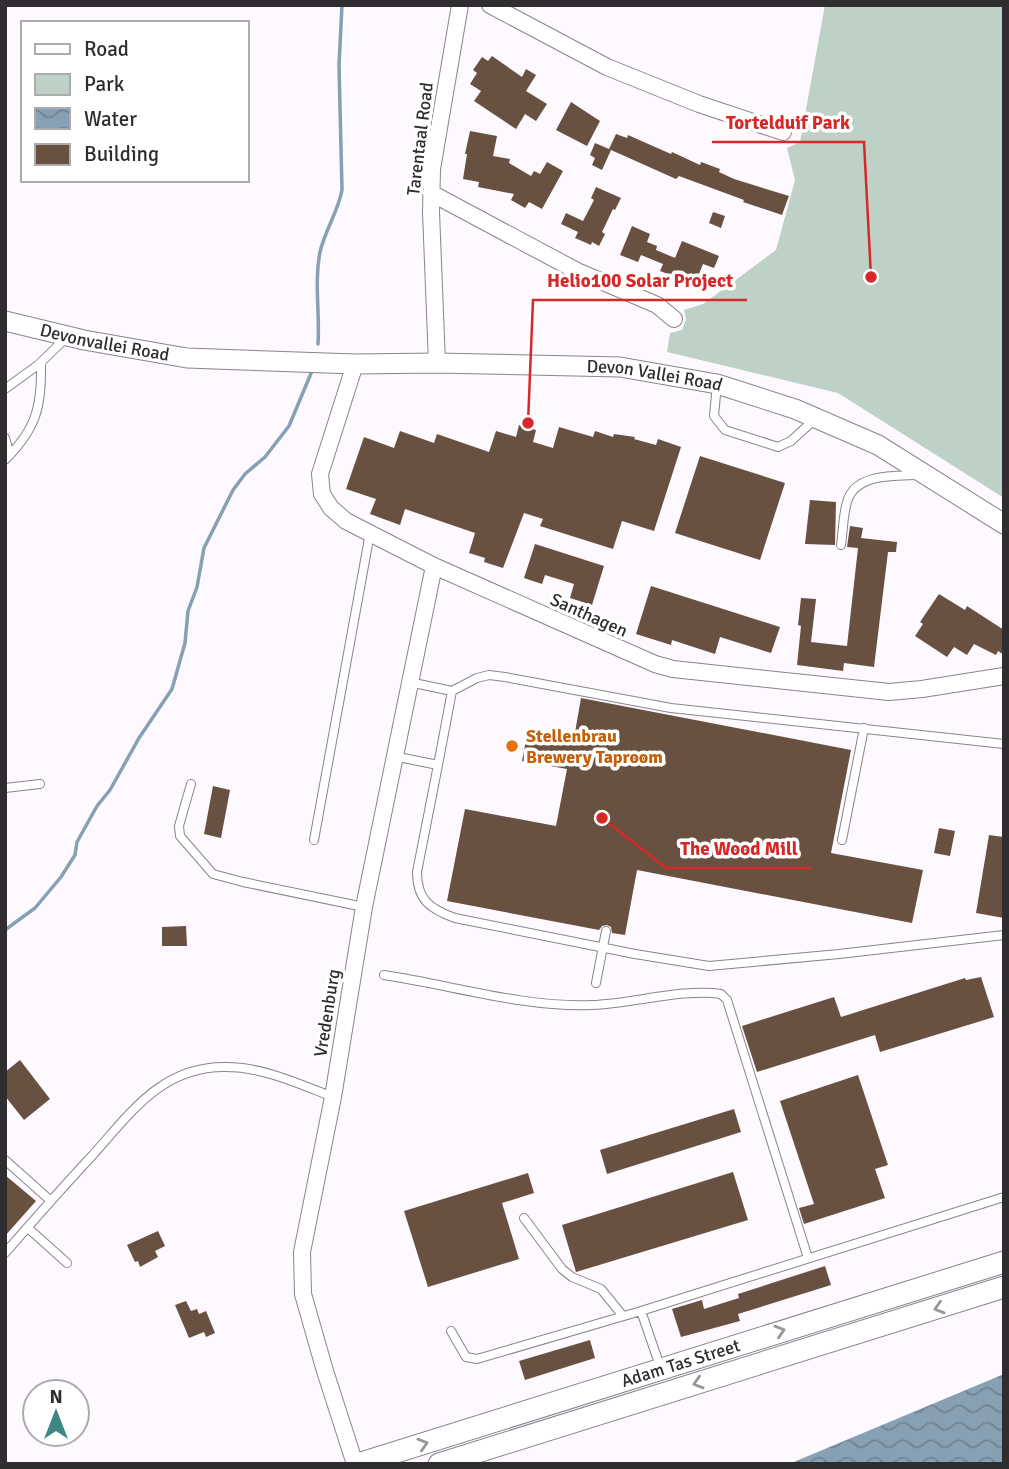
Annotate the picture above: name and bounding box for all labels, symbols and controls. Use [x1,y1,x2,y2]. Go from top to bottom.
legend [21,21,248,182]
text: Road [84,36,129,62]
text: Park [84,71,125,97]
street label: Tarentaal Road [402,81,438,197]
callout: Tortelduif Park [712,102,864,142]
text: Water [84,106,137,132]
text: Tortelduif Park [726,111,850,135]
text: Building [84,141,159,167]
callout: Helio100 Solar Project [533,260,747,300]
text: Helio100 Solar Project [547,269,733,293]
street label: Devonvallei Road [38,319,171,366]
street label: Devon Vallei Road [586,355,725,396]
street label: Santhagen [547,588,631,642]
place label: Stellenbrau Brewery Taproom [526,725,663,768]
marker: Stellenbrau Brewery Taproom [504,738,520,754]
callout: The Wood Mill [666,828,812,868]
text: The Wood Mill [680,837,798,861]
street label: Vredenburg [309,967,345,1059]
one-way arrow [933,1299,945,1314]
one-way arrow [774,1325,786,1340]
street label: Adam Tas Street [618,1334,743,1392]
one-way arrow [692,1374,704,1389]
north arrow [21,1378,91,1448]
text: N [49,1385,63,1409]
one-way arrow [417,1437,429,1452]

